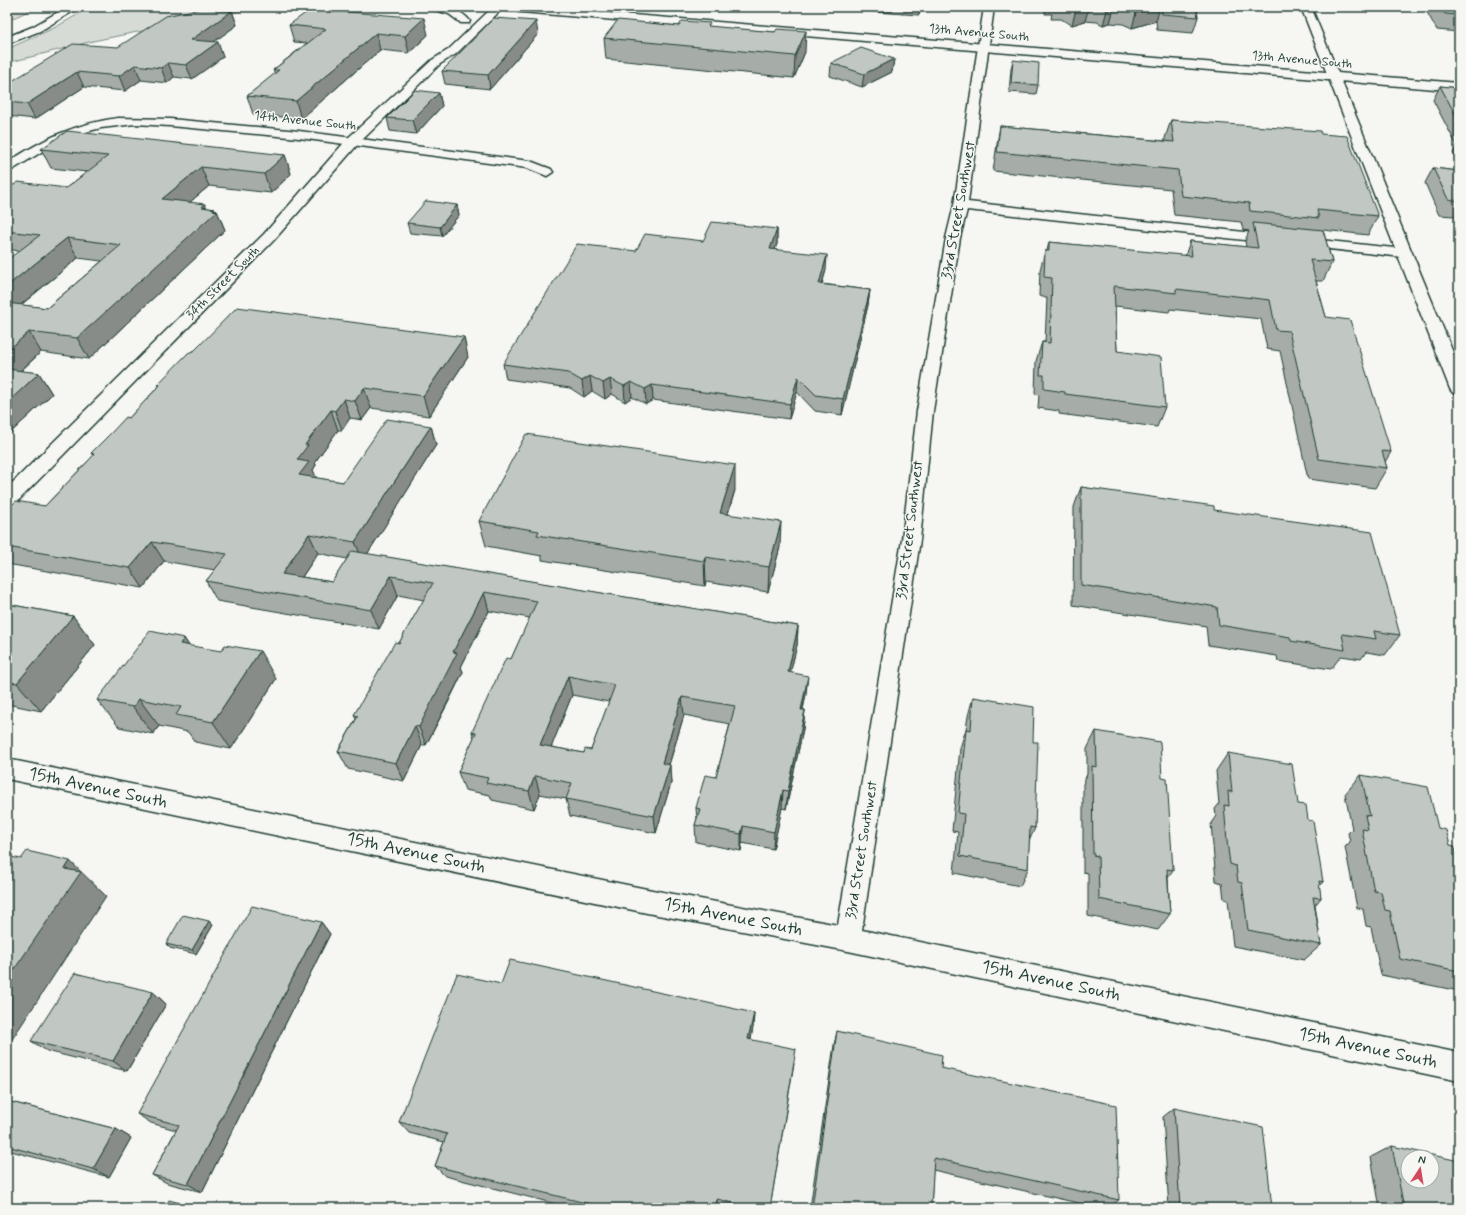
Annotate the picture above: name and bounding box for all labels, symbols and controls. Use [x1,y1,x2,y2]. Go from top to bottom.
street label: 13th Avenue South [928,20,1030,46]
street label: 13th Avenue South [1251,47,1353,73]
street label: 14th Avenue South [253,107,357,135]
street label: 33rd Street Southwest [937,139,981,281]
street label: 34th Street South [183,243,263,323]
street label: 33rd Street Southwest [892,459,929,601]
street label: 15th Avenue South [26,762,170,814]
street label: 33rd Street Southwest [841,779,883,921]
street label: 15th Avenue South [344,827,488,879]
street label: 15th Avenue South [661,892,805,942]
street label: 15th Avenue South [979,955,1123,1007]
street label: 15th Avenue South [1296,1022,1440,1074]
north arrow [1400,1149,1440,1189]
text: N [1417,1153,1427,1168]

